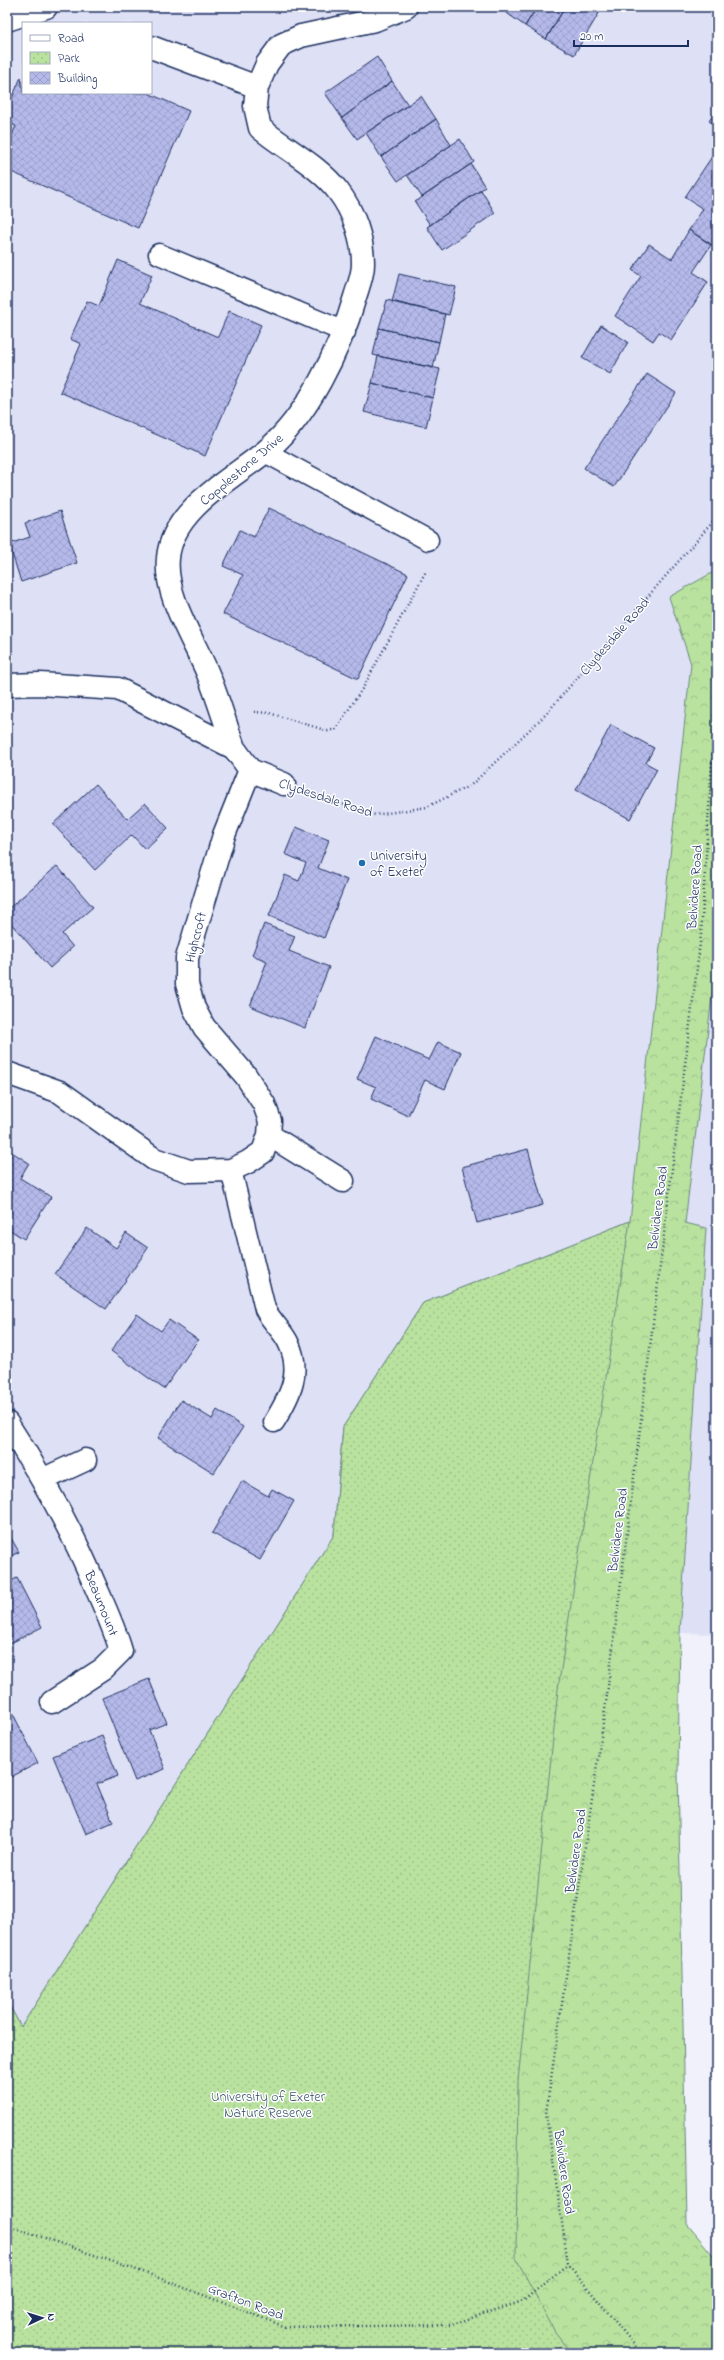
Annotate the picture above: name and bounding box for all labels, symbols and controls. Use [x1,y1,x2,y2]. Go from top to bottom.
legend [22,22,152,94]
scale bar [574,22,688,48]
text: 20 m [580,28,603,46]
text: Road [58,30,84,48]
text: Park [58,50,80,68]
text: Building [57,70,97,89]
street label: Copplestone Drive [196,428,289,511]
street label: Clydesdale Road [575,593,656,681]
street label: Clydesdale Road [276,773,375,824]
street label: Belvidere Road [682,844,709,931]
place label: University of Exeter [370,846,427,883]
marker: University of Exeter [357,858,367,868]
street label: Highcroft [180,910,214,965]
street label: Belvidere Road [643,1165,674,1252]
street label: Belvidere Road [603,1487,634,1574]
street label: Beaumount [78,1567,123,1640]
street label: Belvidere Road [560,1808,593,1896]
park label: University of Exeter Nature Reserve [211,2087,326,2124]
street label: Belvidere Road [547,2128,580,2216]
street label: Grafton Road [205,2278,286,2326]
north arrow [22,2298,62,2338]
text: N [43,2313,59,2322]

